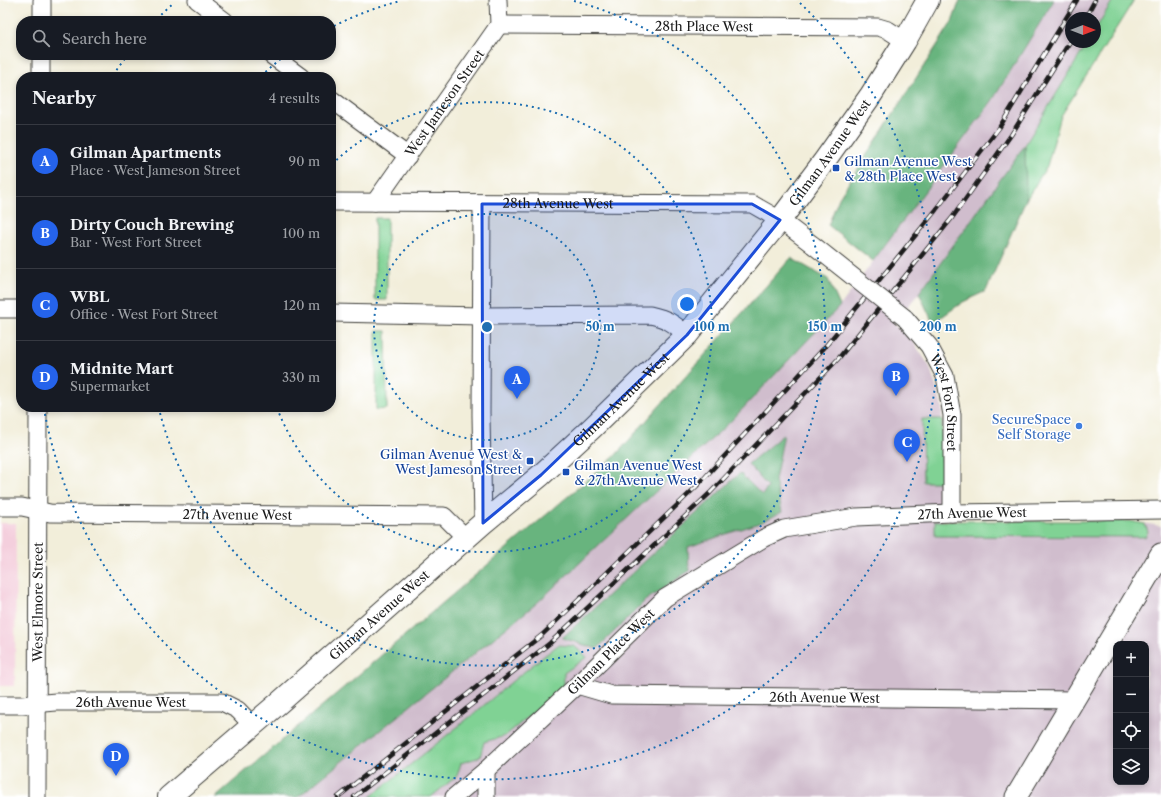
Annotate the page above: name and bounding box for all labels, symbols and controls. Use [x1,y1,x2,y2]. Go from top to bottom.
north arrow [1065,12,1101,48]
search box [16,16,336,60]
street label: 28th Place West [655,18,754,34]
icon: search [30,27,52,49]
text: Search here [62,29,147,48]
street label: West Jameson Street [401,46,488,160]
text: Nearby [32,88,96,108]
text: 4 results [269,90,320,106]
street label: Gilman Avenue West [785,96,874,209]
text: Gilman Apartments [70,143,221,162]
text: A [40,153,50,169]
text: 90 m [289,153,320,169]
place label: Gilman Avenue West & 28th Place West [844,153,973,184]
text: Place · West Jameson Street [70,162,240,178]
marker: Gilman Avenue West & 28th Place West [831,163,841,173]
street label: 28th Avenue West [503,195,614,211]
text: Dirty Couch Brewing [70,215,234,234]
text: B [40,225,50,241]
text: 100 m [282,225,320,241]
text: Bar · West Fort Street [70,234,202,250]
text: WBL [70,287,109,306]
your location [677,294,697,314]
text: C [40,297,50,313]
text: 120 m [283,297,320,313]
text: Office · West Fort Street [70,306,218,322]
text: 50 m [585,319,615,334]
text: 100 m [694,319,730,334]
text: 150 m [808,319,842,334]
text: 200 m [919,319,957,334]
centre of rings [480,320,494,334]
street label: Gilman Avenue West [569,349,673,450]
street label: West Fort Street [926,350,960,452]
text: Midnite Mart [70,359,174,378]
pin: B [883,363,909,396]
pin: A [504,366,530,399]
text: D [39,369,51,385]
text: 330 m [282,369,320,385]
text: Supermarket [70,378,150,394]
place label: SecureSpace Self Storage [992,411,1071,442]
marker: SecureSpace Self Storage [1074,421,1084,431]
pin: C [894,429,920,462]
place label: Gilman Avenue West & West Jameson Street [380,446,523,477]
marker: Gilman Avenue West & West Jameson Street [525,456,535,466]
place label: Gilman Avenue West & 27th Avenue West [574,457,703,488]
marker: Gilman Avenue West & 27th Avenue West [561,467,571,477]
street label: 27th Avenue West [917,504,1027,522]
street label: 27th Avenue West [183,506,293,523]
street label: West Elmore Street [29,542,46,663]
street label: Gilman Avenue West [326,566,433,663]
street label: Gilman Place West [564,605,658,698]
map controls [1113,641,1149,785]
button: + [1113,641,1149,677]
button: − [1113,677,1149,713]
street label: 26th Avenue West [769,689,880,706]
street label: 26th Avenue West [76,694,187,710]
button: locate [1113,713,1149,749]
pin: D [103,743,129,776]
button: layers [1113,749,1149,785]

